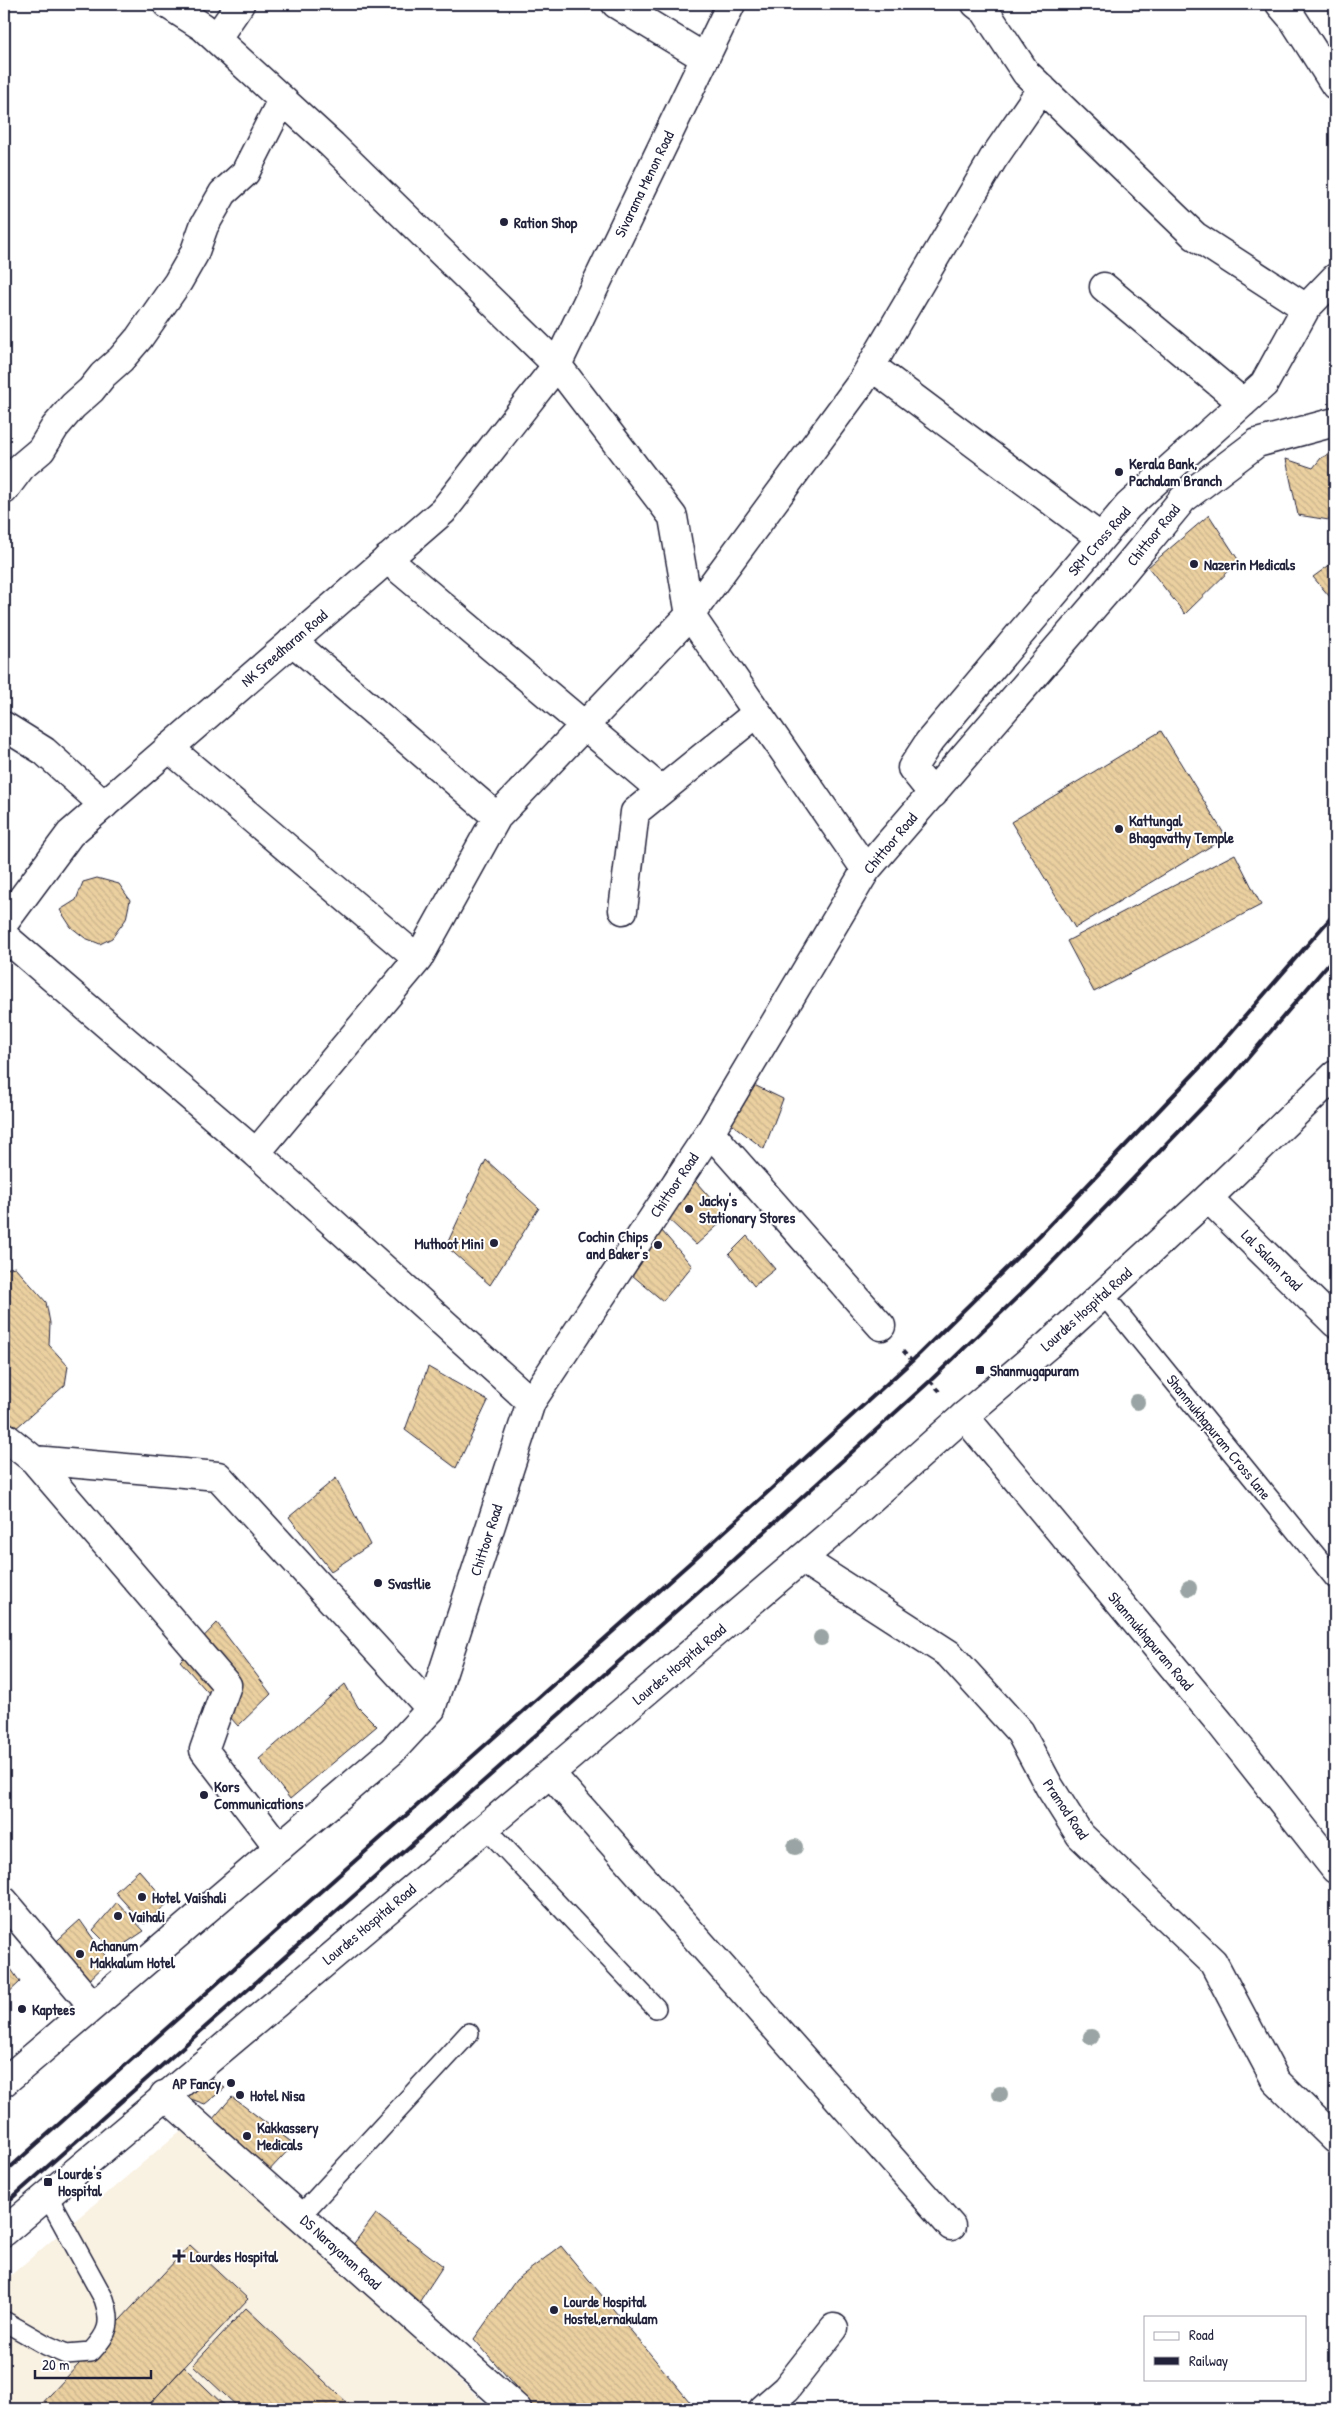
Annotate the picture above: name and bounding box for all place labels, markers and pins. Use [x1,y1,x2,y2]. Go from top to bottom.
place label: Ration Shop [514,212,578,234]
marker: Ration Shop [498,216,510,228]
place label: Kerala Bank, Pachalam Branch [1129,453,1222,491]
marker: Kerala Bank, Pachalam Branch [1113,466,1125,478]
place label: Nazerin Medicals [1204,554,1295,575]
marker: Nazerin Medicals [1188,558,1200,570]
place label: Kattungal Bhagavathy Temple [1129,810,1234,849]
marker: Kattungal Bhagavathy Temple [1113,823,1125,835]
place label: Jacky's Stationary Stores [699,1190,796,1229]
marker: Jacky's Stationary Stores [683,1203,695,1215]
place label: Cochin Chips and Baker's [578,1226,648,1264]
place label: Muthoot Mini [414,1233,484,1254]
marker: Muthoot Mini [488,1237,500,1249]
marker: Cochin Chips and Baker's [652,1239,664,1251]
place label: Shanmugapuram [990,1360,1079,1382]
marker: Shanmugapuram [974,1364,986,1376]
place label: Svastlie [388,1573,431,1594]
marker: Svastlie [372,1577,384,1589]
place label: Kors Communications [214,1776,304,1814]
marker: Kors Communications [198,1789,210,1801]
place label: Hotel Vaishali [152,1887,227,1908]
marker: Hotel Vaishali [136,1891,148,1903]
place label: Vaihali [128,1906,165,1927]
marker: Vaihali [112,1910,124,1922]
place label: Achanum Makkalum Hotel [90,1935,176,1973]
marker: Achanum Makkalum Hotel [74,1948,86,1960]
place label: Kaptees [32,1999,75,2021]
marker: Kaptees [16,2003,28,2015]
place label: AP Fancy [173,2073,222,2095]
marker: AP Fancy [225,2077,237,2089]
place label: Hotel Nisa [250,2085,305,2106]
marker: Hotel Nisa [234,2089,246,2101]
place label: Kakkassery Medicals [257,2117,319,2155]
marker: Kakkassery Medicals [241,2130,253,2142]
place label: Lourde's Hospital [58,2163,103,2202]
marker: Lourde's Hospital [42,2176,54,2188]
place label: Lourdes Hospital [190,2246,279,2268]
marker: Lourdes Hospital [172,2249,186,2263]
place label: Lourde Hospital Hostel,ernakulam [564,2291,658,2329]
marker: Lourde Hospital Hostel,ernakulam [548,2304,560,2316]

